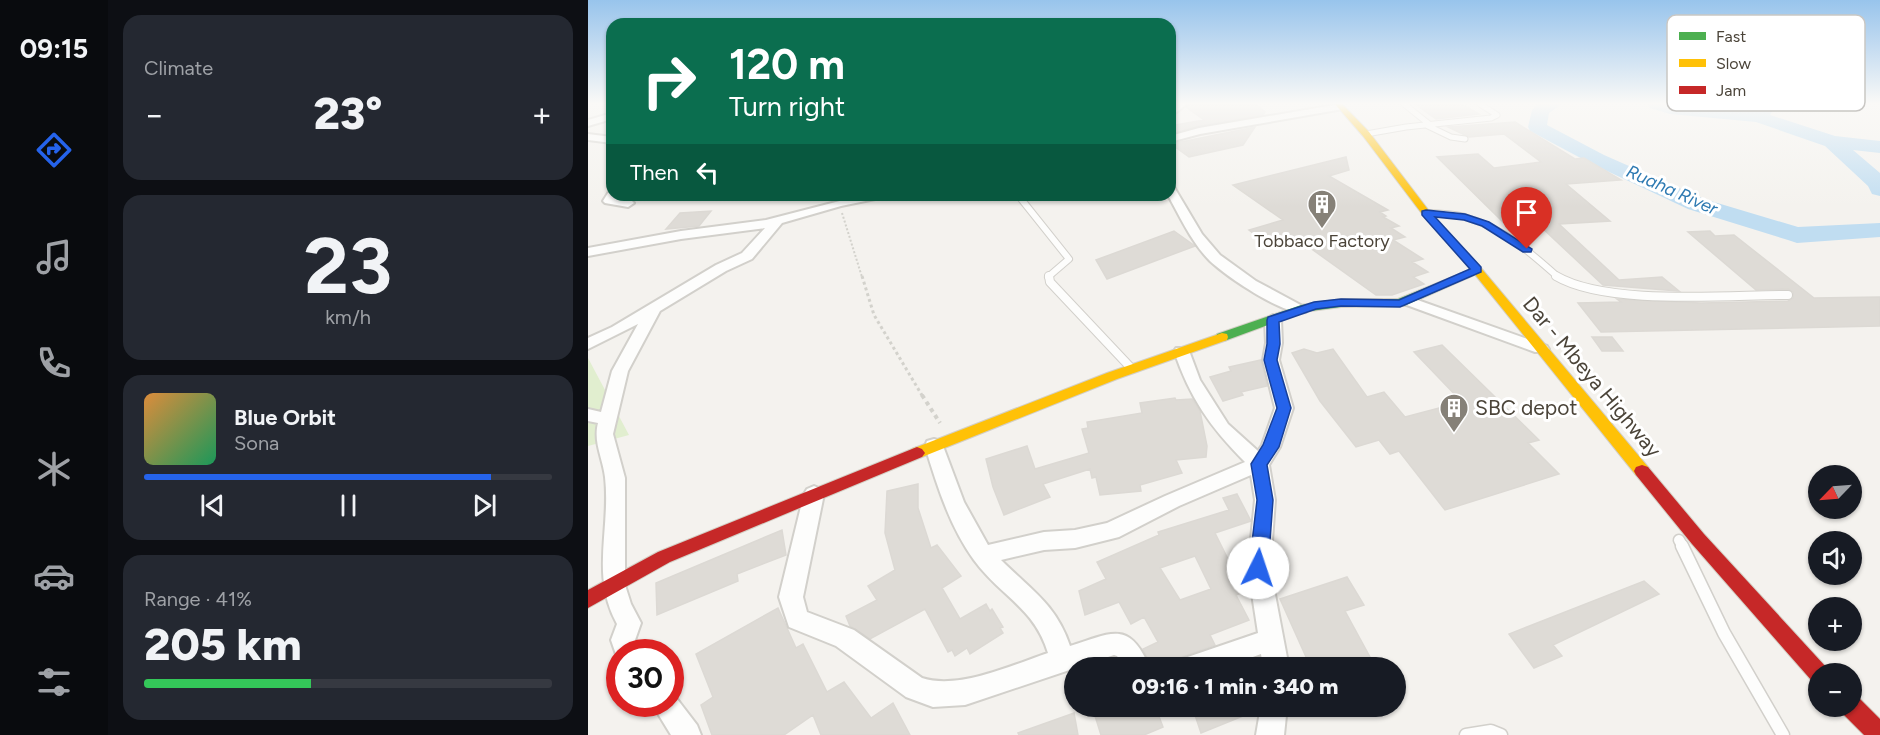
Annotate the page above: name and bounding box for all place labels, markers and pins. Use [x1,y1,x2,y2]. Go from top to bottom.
pin [1501,187,1552,249]
building icon: Tobbaco Factory [1306,188,1338,230]
place label: Tobbaco Factory [1254,230,1390,252]
building icon: SBC depot [1438,392,1470,434]
place label: SBC depot [1475,395,1577,420]

